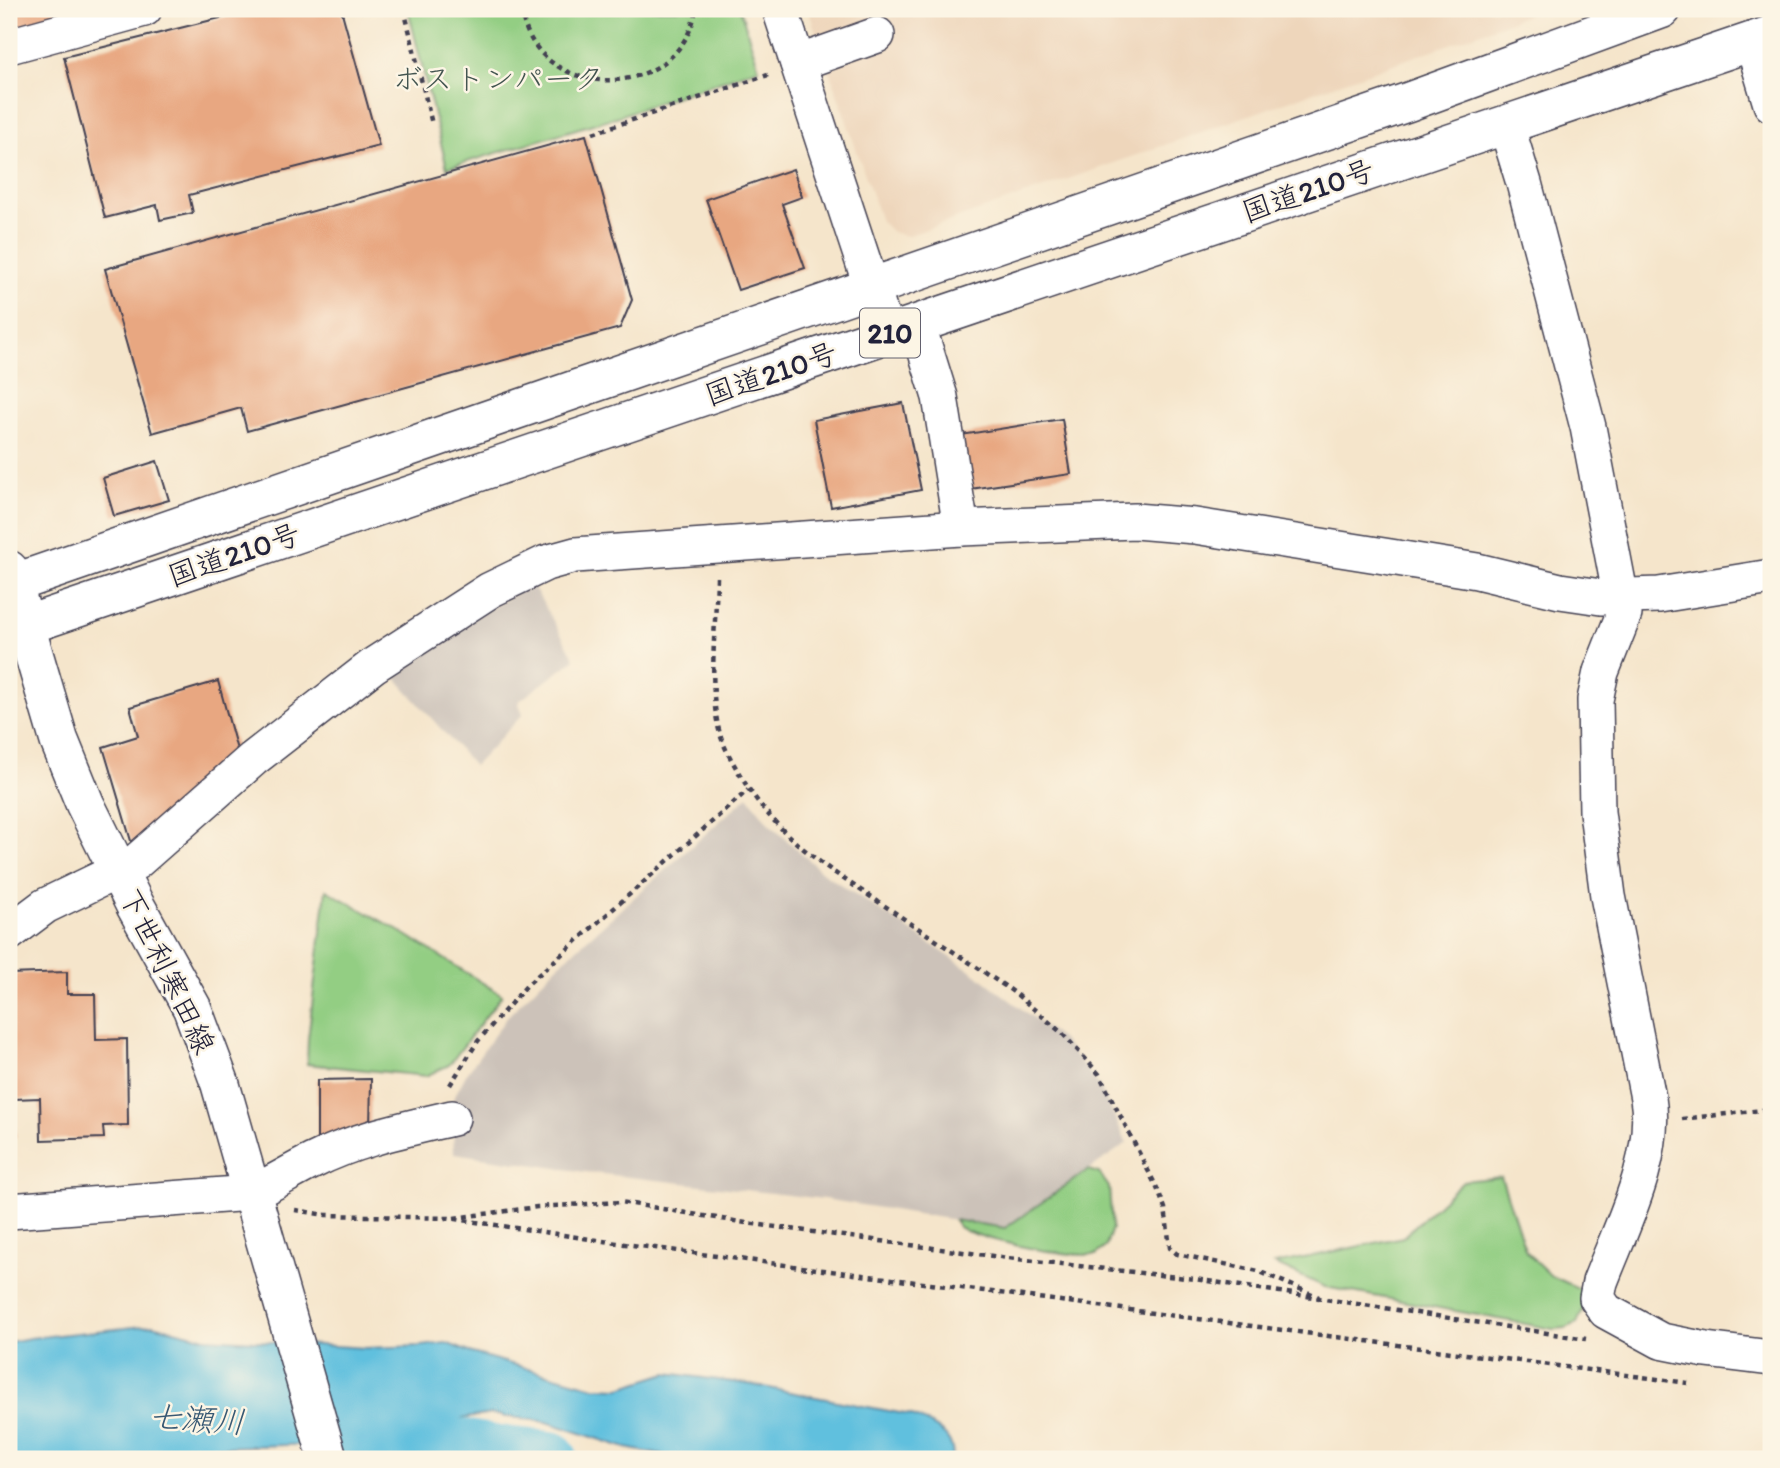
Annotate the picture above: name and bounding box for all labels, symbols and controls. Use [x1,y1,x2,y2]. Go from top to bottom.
park label: ボストンパーク [392,60,604,97]
street label: 国道210号 [1236,151,1379,231]
road number: 210 [860,308,920,358]
street label: 国道210号 [699,334,842,414]
street label: 国道210号 [162,515,305,595]
street label: 下世利寒田線 [111,882,224,1060]
water label: 七瀬川 [148,1397,246,1441]

